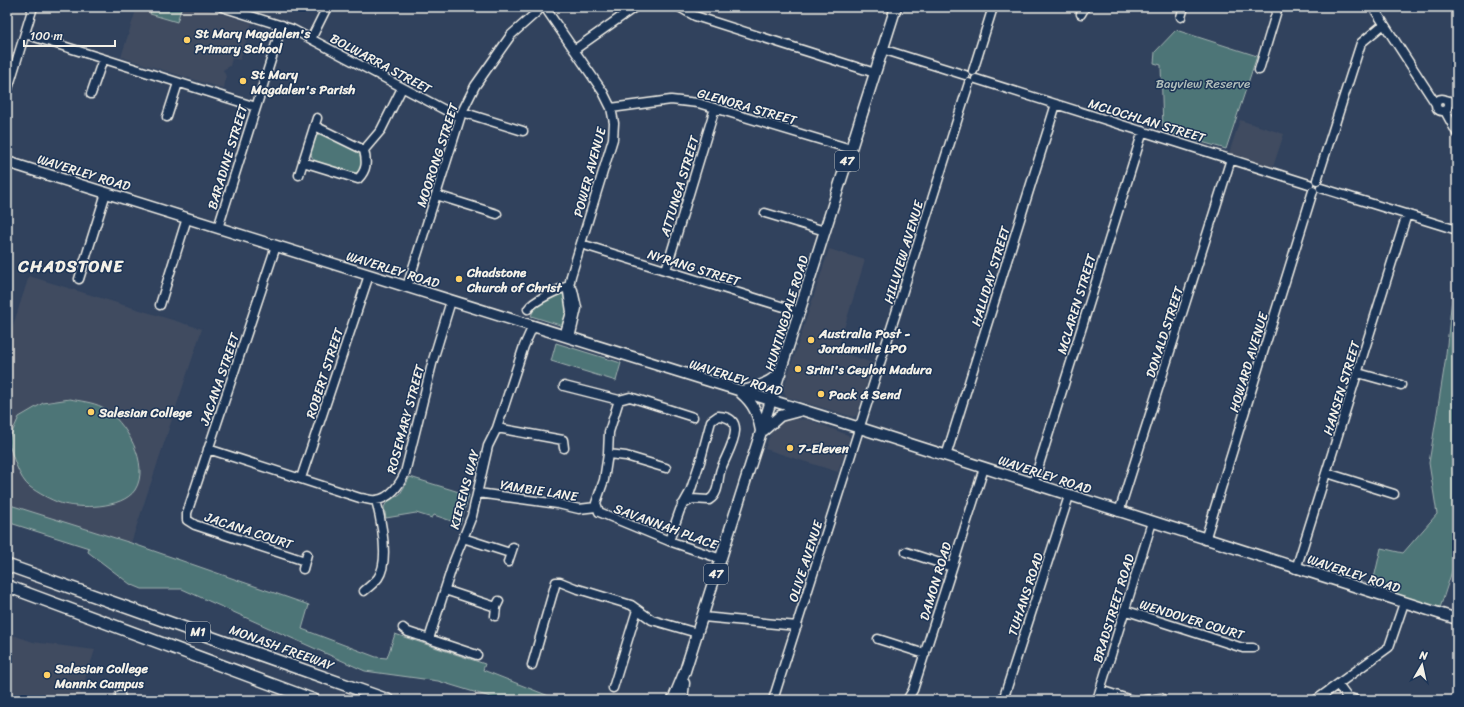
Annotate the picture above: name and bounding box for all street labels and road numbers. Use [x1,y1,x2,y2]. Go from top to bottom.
street label: BOLWARRA STREET [326,27,437,101]
street label: GLENORA STREET [694,81,800,132]
street label: MCLOCHLAN STREET [1086,92,1209,150]
street label: MOORONG STREET [410,99,465,210]
street label: BARADINE STREET [201,101,255,212]
street label: POWER AVENUE [566,124,613,220]
street label: ATTUNGA STREET [653,132,706,240]
street label: WAVERLEY ROAD [34,147,134,198]
road number: 47 [835,151,859,171]
street label: HILLVIEW AVENUE [877,197,930,307]
street label: HALLIDAY STREET [964,222,1017,329]
street label: NYRANG STREET [645,242,745,293]
street label: WAVERLEY ROAD [343,244,443,295]
street label: MCLAREN STREET [1050,250,1103,357]
street label: HUNTINGDALE ROAD [758,252,815,374]
street label: DONALD STREET [1139,282,1190,381]
street label: HOWARD AVENUE [1222,309,1275,415]
street label: ROBERT STREET [299,324,350,421]
street label: JACANA STREET [193,329,246,430]
street label: HANSEN STREET [1316,337,1367,438]
street label: WAVERLEY ROAD [686,352,786,403]
street label: ROSEMARY STREET [380,361,431,476]
street label: KIERENS WAY [443,446,486,532]
street label: WAVERLEY ROAD [995,449,1094,500]
street label: YAMBIE LANE [498,473,580,508]
street label: SAVANNAH PLACE [611,497,722,556]
street label: JACANA COURT [201,505,297,556]
street label: OLIVE AVENUE [781,517,830,605]
street label: DAMON ROAD [913,539,958,623]
street label: WAVERLEY ROAD [1304,548,1403,599]
street label: TUHANS ROAD [1001,549,1050,639]
street label: BRADSTREET ROAD [1086,551,1141,665]
road number: 47 [704,564,728,584]
street label: WENDOVER COURT [1137,593,1248,647]
street label: MONASH FREEWAY [226,618,338,677]
road number: M1 [186,622,210,642]

